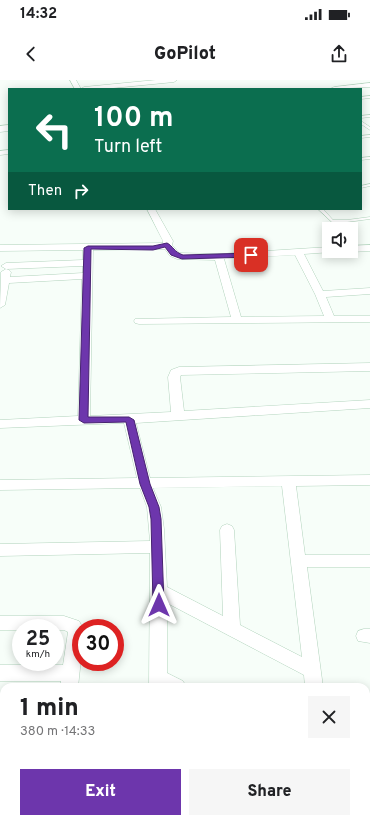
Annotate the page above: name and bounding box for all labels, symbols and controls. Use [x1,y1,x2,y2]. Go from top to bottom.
text: 14:32 [20,5,57,24]
icon: back [20,43,42,65]
text: GoPilot [154,43,216,66]
icon: share [328,43,350,65]
text: 100 m [94,101,174,137]
icon: left [28,104,80,156]
text: Turn left [94,136,162,159]
icon: right [70,180,92,202]
text: Then [28,182,62,201]
map controls [322,222,358,258]
button: sound [322,222,358,258]
pin [234,238,268,272]
icon: arrive [240,244,262,266]
position arrow [138,584,180,626]
speed limit sign: 30 [72,619,124,671]
text: 25 [26,627,50,653]
text: km/h [26,648,50,661]
text: 1 min [20,694,79,724]
button: close [308,696,350,738]
text: 380 m · 14:33 [20,724,95,740]
button: Exit [20,769,181,815]
button: Share [189,769,350,815]

